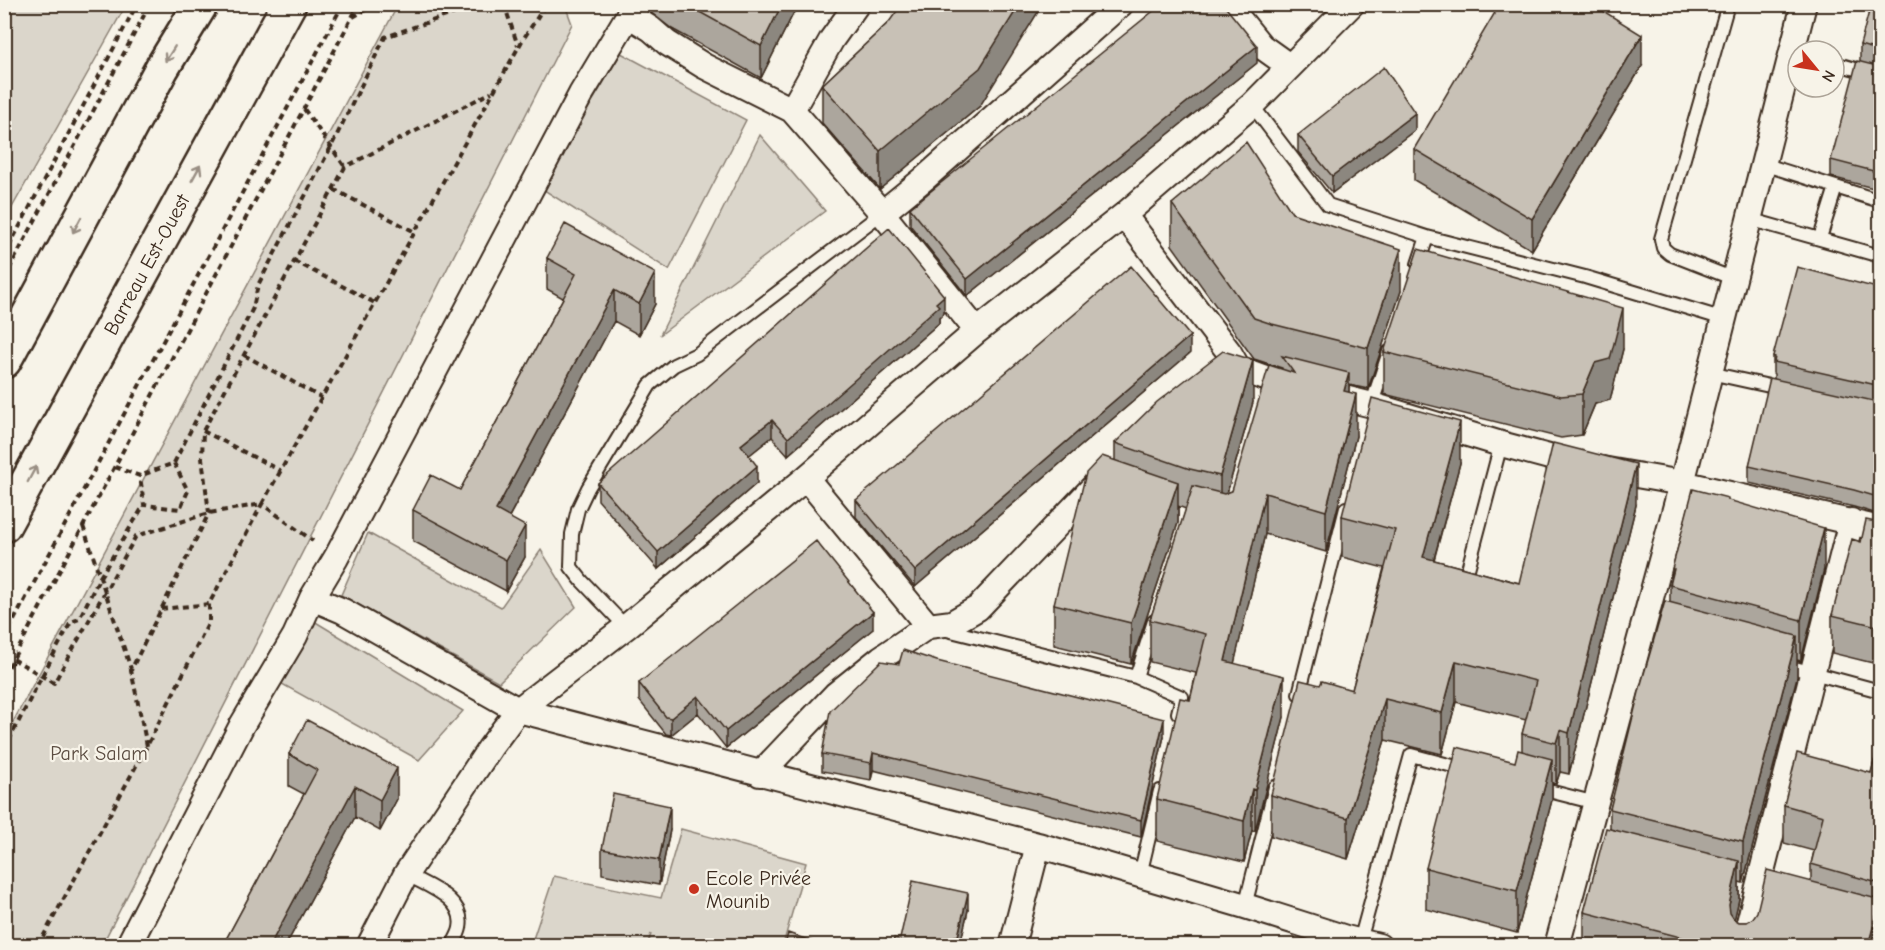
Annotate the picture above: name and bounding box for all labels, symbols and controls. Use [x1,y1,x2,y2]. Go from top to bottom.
north arrow [1786,39,1846,99]
one-way arrow [164,45,176,62]
text: N [1818,67,1839,85]
one-way arrow [191,165,202,183]
street label: Barreau Est-Ouest [99,189,195,339]
one-way arrow [71,216,82,234]
one-way arrow [27,465,38,483]
park label: Park Salam [50,742,148,765]
place label: Ecole Privée Mounib [706,867,811,913]
marker: Ecole Privée Mounib [687,882,701,896]

